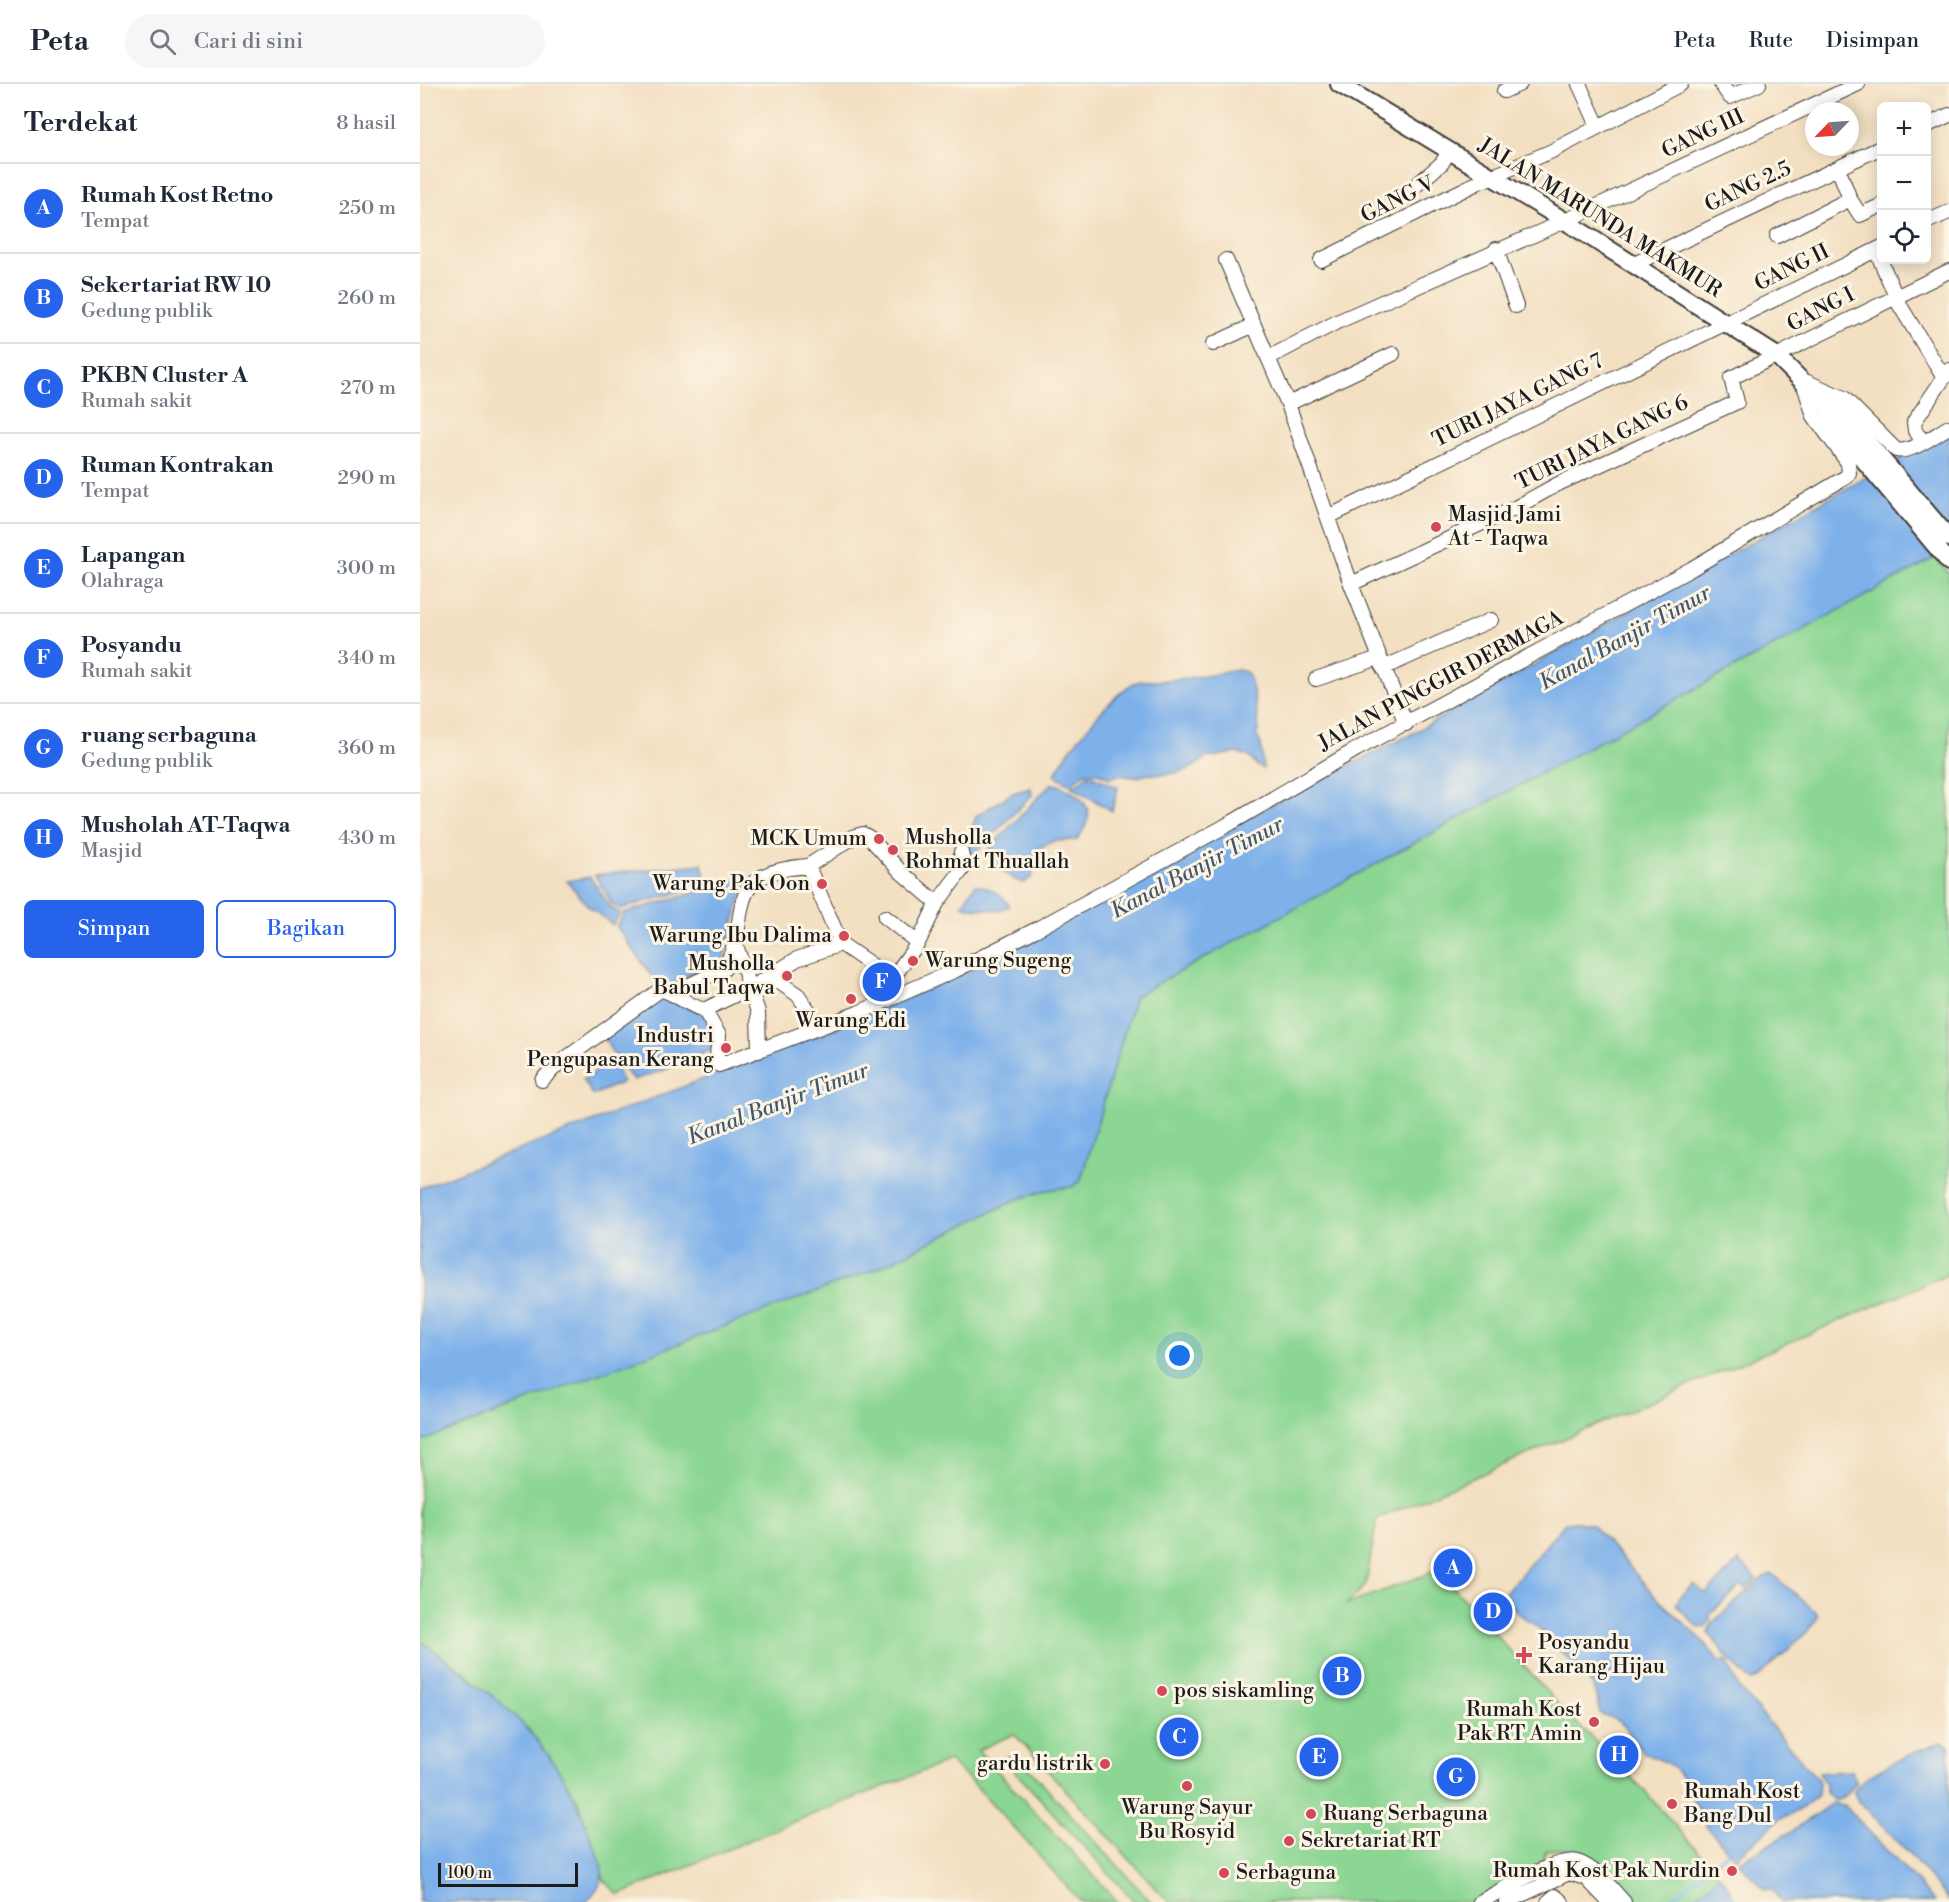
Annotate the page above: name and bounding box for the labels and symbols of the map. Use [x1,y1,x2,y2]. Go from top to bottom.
north arrow [1805,102,1859,156]
street label: GANG III [1658,104,1748,164]
street label: JALAN MARUNDA MAKMUR [1473,132,1727,304]
street label: GANG 2.5 [1701,156,1795,218]
street label: GANG V [1357,171,1440,229]
street label: GANG II [1750,239,1834,297]
street label: GANG I [1783,282,1859,338]
street label: TURI JAYA GANG 7 [1428,348,1608,454]
street label: TURI JAYA GANG 6 [1511,390,1693,496]
place label: Masjid Jami At - Taqwa [1447,502,1561,552]
marker: Masjid Jami At - Taqwa [1429,520,1443,534]
water label: Kanal Banjir Timur [1534,579,1716,696]
street label: JALAN PINGGIR DERMAGA [1313,605,1569,757]
water label: Kanal Banjir Timur [1106,811,1289,925]
place label: Musholla Rohmat Thuallah [905,825,1070,875]
place label: MCK Umum [750,826,867,852]
marker: MCK Umum [872,832,886,846]
marker: Musholla Rohmat Thuallah [886,843,900,857]
place label: Warung Pak Oon [651,871,810,897]
marker: Warung Pak Oon [815,877,829,891]
place label: Warung Ibu Dalima [648,923,832,949]
marker: Warung Ibu Dalima [837,929,851,943]
place label: Warung Sugeng [924,948,1071,974]
place label: Musholla Babul Taqwa [653,951,775,1001]
marker: Warung Sugeng [906,954,920,968]
pin: F [862,960,902,1004]
marker: Musholla Babul Taqwa [780,969,794,983]
marker: Warung Edi [844,992,858,1006]
place label: Warung Edi [794,1008,907,1034]
place label: Industri Pengupasan Kerang [527,1023,714,1073]
marker: Industri Pengupasan Kerang [719,1041,733,1055]
water label: Kanal Banjir Timur [683,1057,873,1151]
your location [1165,1341,1194,1370]
pin: A [1434,1546,1472,1590]
pin: D [1474,1590,1512,1634]
place label: Posyandu Karang Hijau [1538,1630,1665,1680]
marker: Posyandu Karang Hijau [1515,1646,1533,1664]
pin: B [1322,1654,1362,1698]
place label: pos siskamling [1174,1678,1314,1704]
marker: pos siskamling [1155,1684,1169,1698]
place label: Rumah Kost Pak RT Amin [1457,1697,1583,1747]
pin: C [1160,1714,1198,1760]
marker: Rumah Kost Pak RT Amin [1587,1715,1601,1729]
pin: H [1600,1732,1638,1778]
pin: E [1300,1734,1338,1780]
place label: gardu listrik [977,1751,1094,1777]
pin: G [1436,1754,1476,1800]
marker: gardu listrik [1098,1757,1112,1771]
marker: Warung Sayur Bu Rosyid [1180,1779,1194,1793]
place label: Rumah Kost Bang Dul [1683,1779,1801,1829]
place label: Warung Sayur Bu Rosyid [1120,1795,1253,1845]
marker: Rumah Kost Bang Dul [1665,1797,1679,1811]
place label: Ruang Serbaguna [1323,1801,1488,1827]
marker: Ruang Serbaguna [1304,1807,1318,1821]
place label: Sekretariat RT [1301,1828,1441,1854]
marker: Sekretariat RT [1282,1834,1296,1848]
place label: Rumah Kost Pak Nurdin [1493,1858,1720,1884]
scale bar [438,1860,578,1888]
place label: Serbaguna [1236,1860,1337,1886]
marker: Rumah Kost Pak Nurdin [1725,1864,1739,1878]
marker: Serbaguna [1217,1866,1231,1880]

